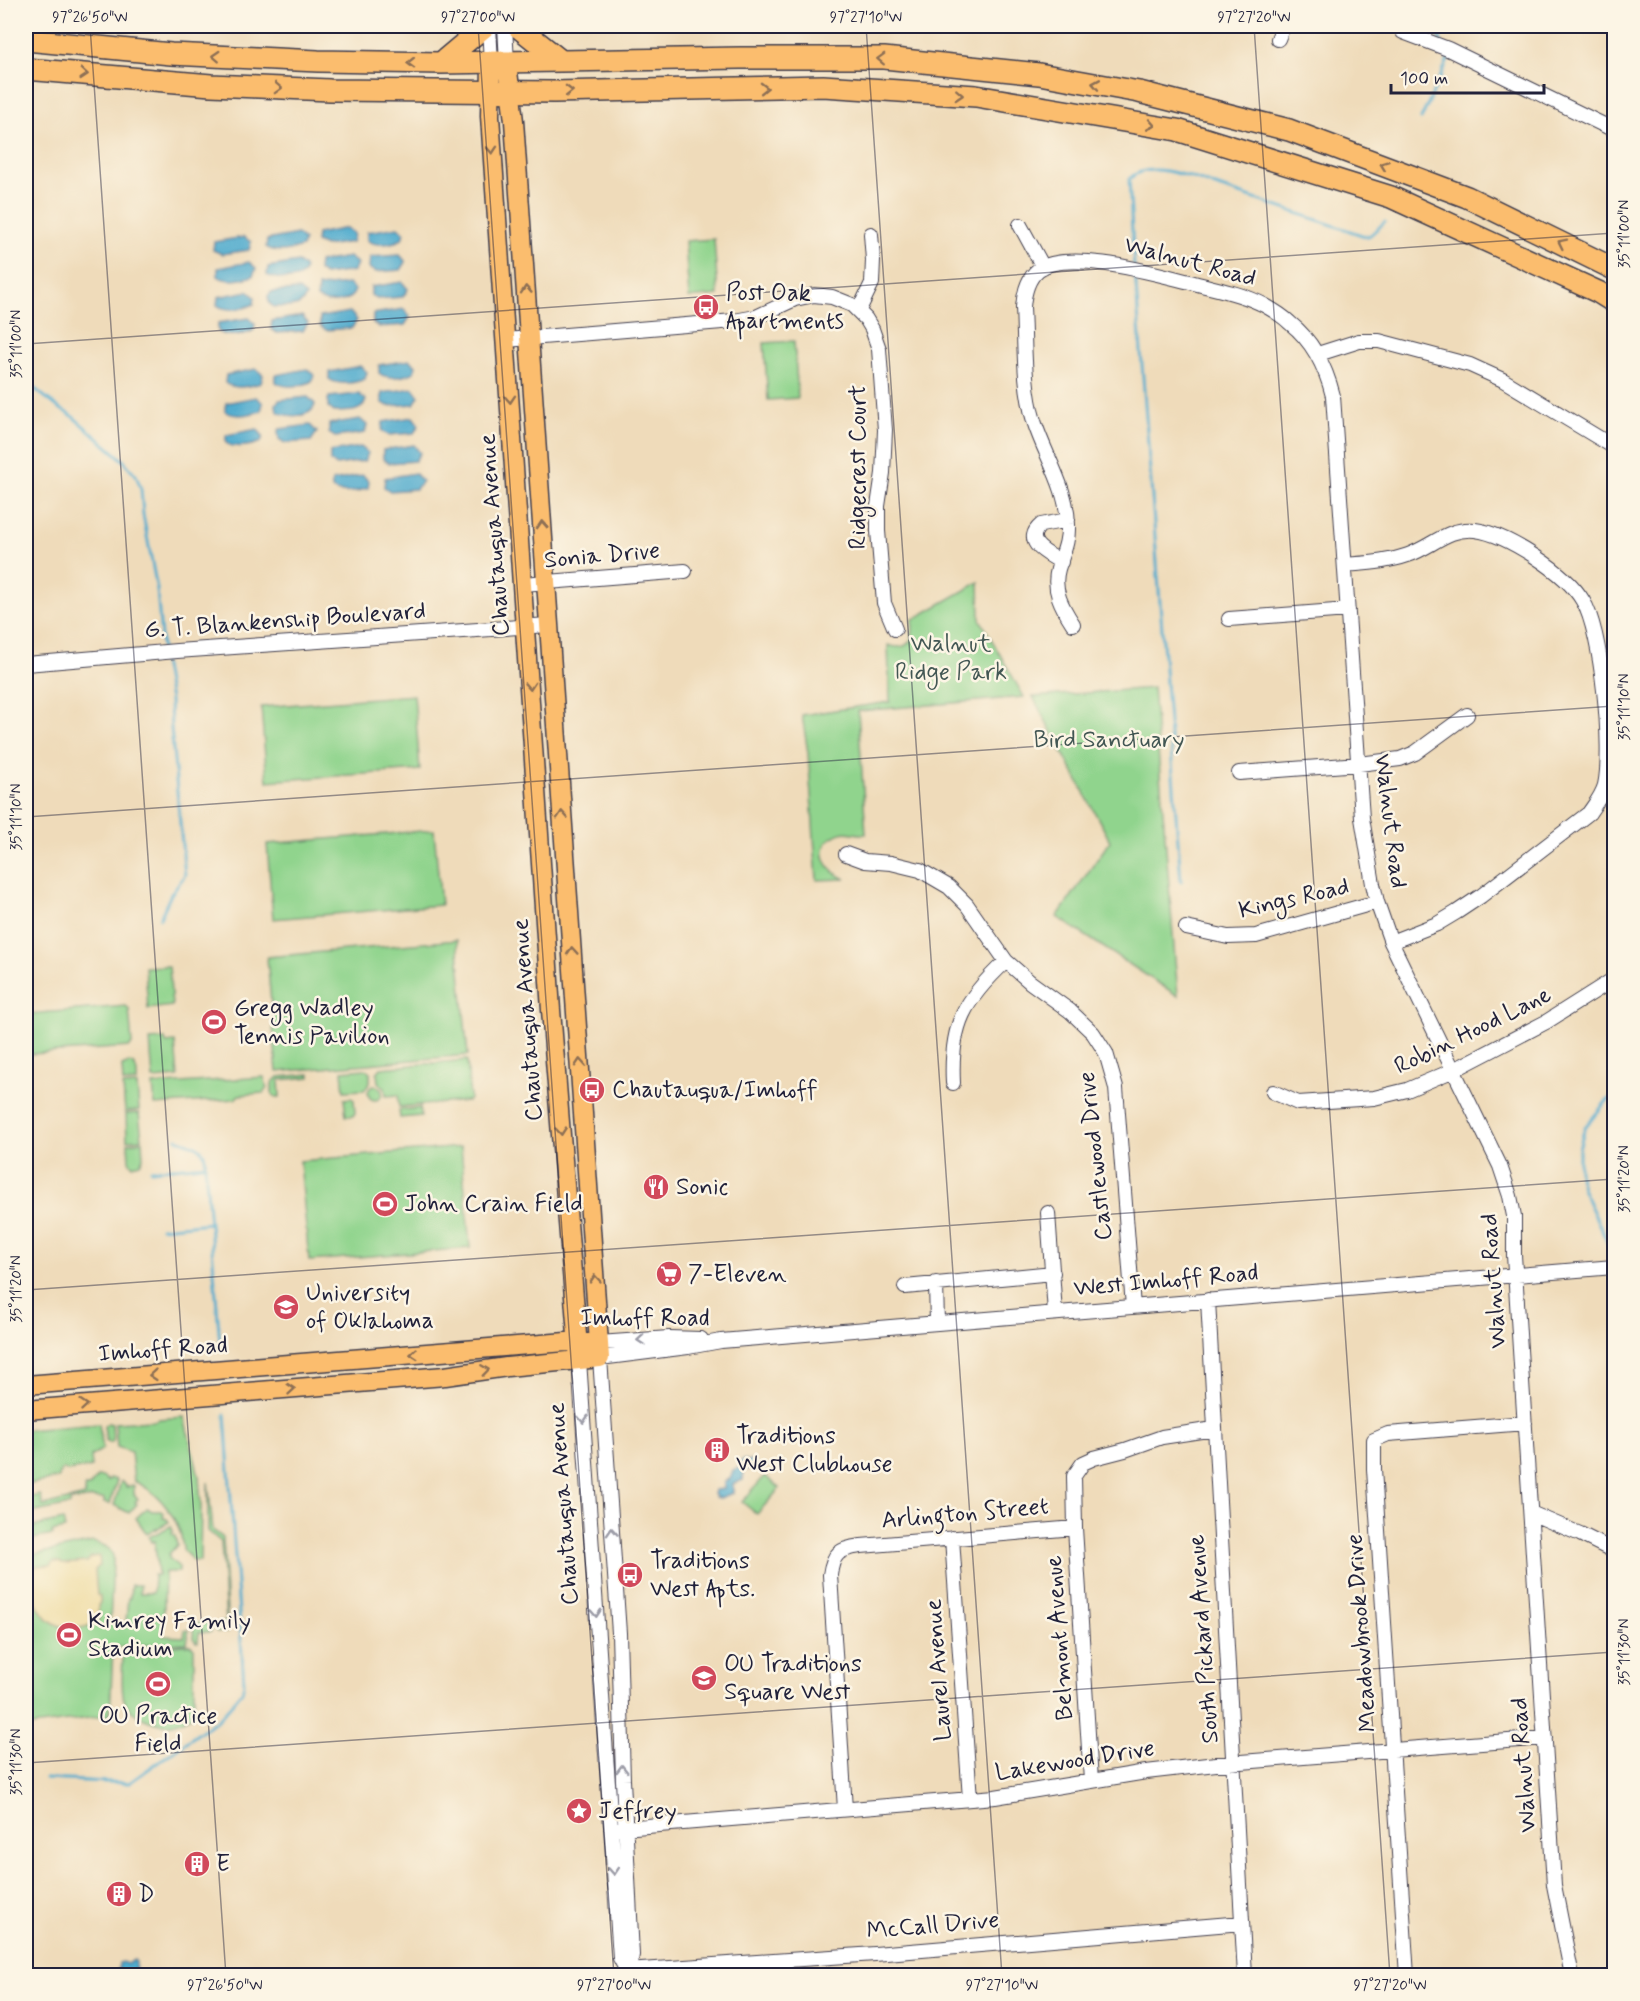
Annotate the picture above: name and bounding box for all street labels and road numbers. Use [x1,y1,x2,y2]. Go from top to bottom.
street label: Walnut Road [1121,230,1259,294]
street label: Ridgecrest Court [843,385,876,549]
street label: Chautauqua Avenue [472,432,518,637]
street label: Sonia Drive [543,535,661,577]
street label: G. T. Blankenship Boulevard [143,596,427,646]
street label: Walnut Road [1366,752,1414,890]
street label: Kings Road [1236,871,1353,929]
street label: Chautauqua Avenue [505,917,551,1122]
street label: Robin Hood Lane [1389,980,1557,1082]
street label: Castlewood Drive [1072,1070,1120,1242]
street label: Walnut Road [1474,1212,1514,1350]
street label: West Imhoff Road [1072,1257,1260,1305]
street label: Imhoff Road [580,1303,710,1334]
street label: Imhoff Road [97,1330,229,1370]
street label: Chautauqua Avenue [541,1401,587,1606]
street label: Arlington Street [880,1491,1050,1540]
street label: South Pickard Avenue [1181,1533,1227,1745]
street label: Meadowbrook Drive [1340,1533,1384,1733]
street label: Belmont Avenue [1039,1554,1081,1722]
street label: Laurel Avenue [919,1598,959,1742]
street label: Walnut Road [1504,1696,1544,1834]
street label: Lakewood Drive [993,1733,1157,1789]
street label: McCall Drive [865,1905,1001,1947]

